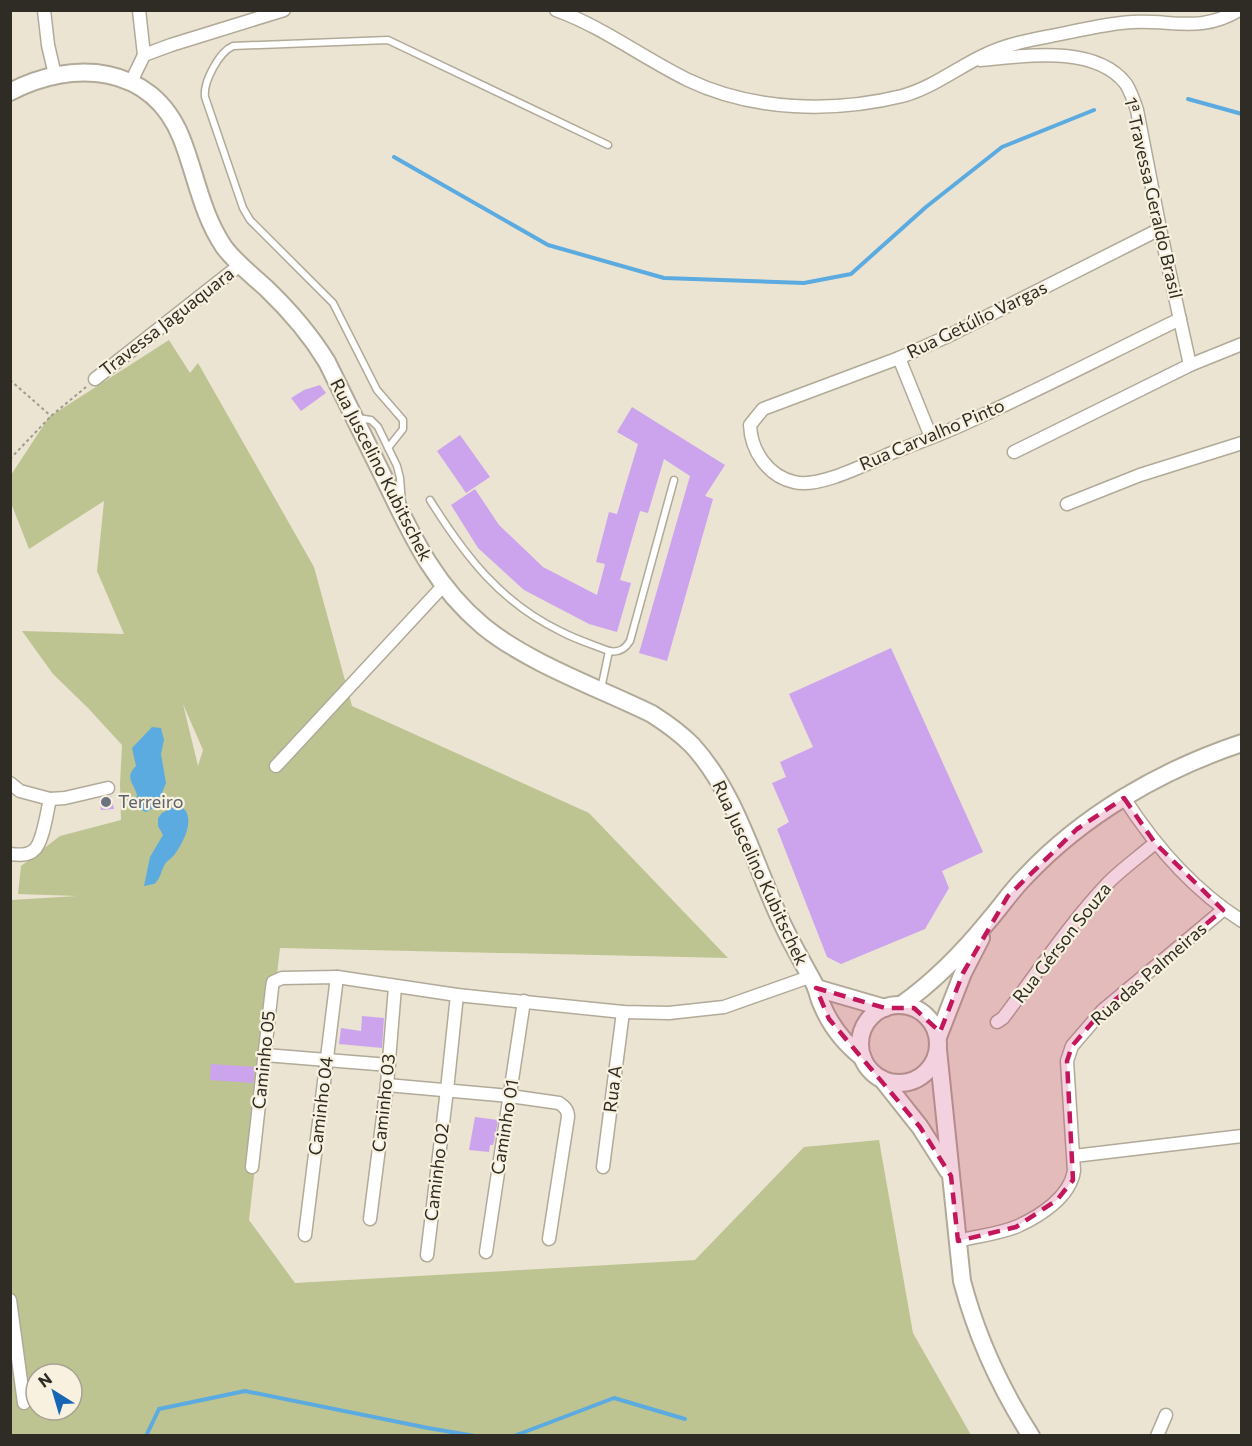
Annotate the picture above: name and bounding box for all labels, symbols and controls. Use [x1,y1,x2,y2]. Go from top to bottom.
street label: 1ª Travessa Geraldo Brasil [1120,95,1188,301]
street label: Travessa Jaguaquara [95,262,238,380]
street label: Rua Getúlio Vargas [903,276,1050,363]
street label: Rua Juscelino Kubitschek [326,375,438,565]
street label: Rua Carvalho Pinto [856,394,1008,475]
street label: Rua Juscelino Kubitschek [708,777,814,969]
place label: Terreiro [118,790,183,812]
marker: Terreiro [99,795,113,809]
street label: Rua Gérson Souza [1007,878,1115,1007]
street label: Rua das Palmeiras [1086,917,1211,1029]
street label: Caminho 05 [247,1010,279,1110]
street label: Caminho 03 [367,1053,399,1153]
street label: Caminho 04 [303,1055,337,1157]
street label: Rua A [598,1064,626,1114]
street label: Caminho 01 [486,1078,522,1176]
street label: Caminho 02 [419,1122,453,1222]
north arrow [24,1362,84,1422]
text: N [34,1368,55,1391]

